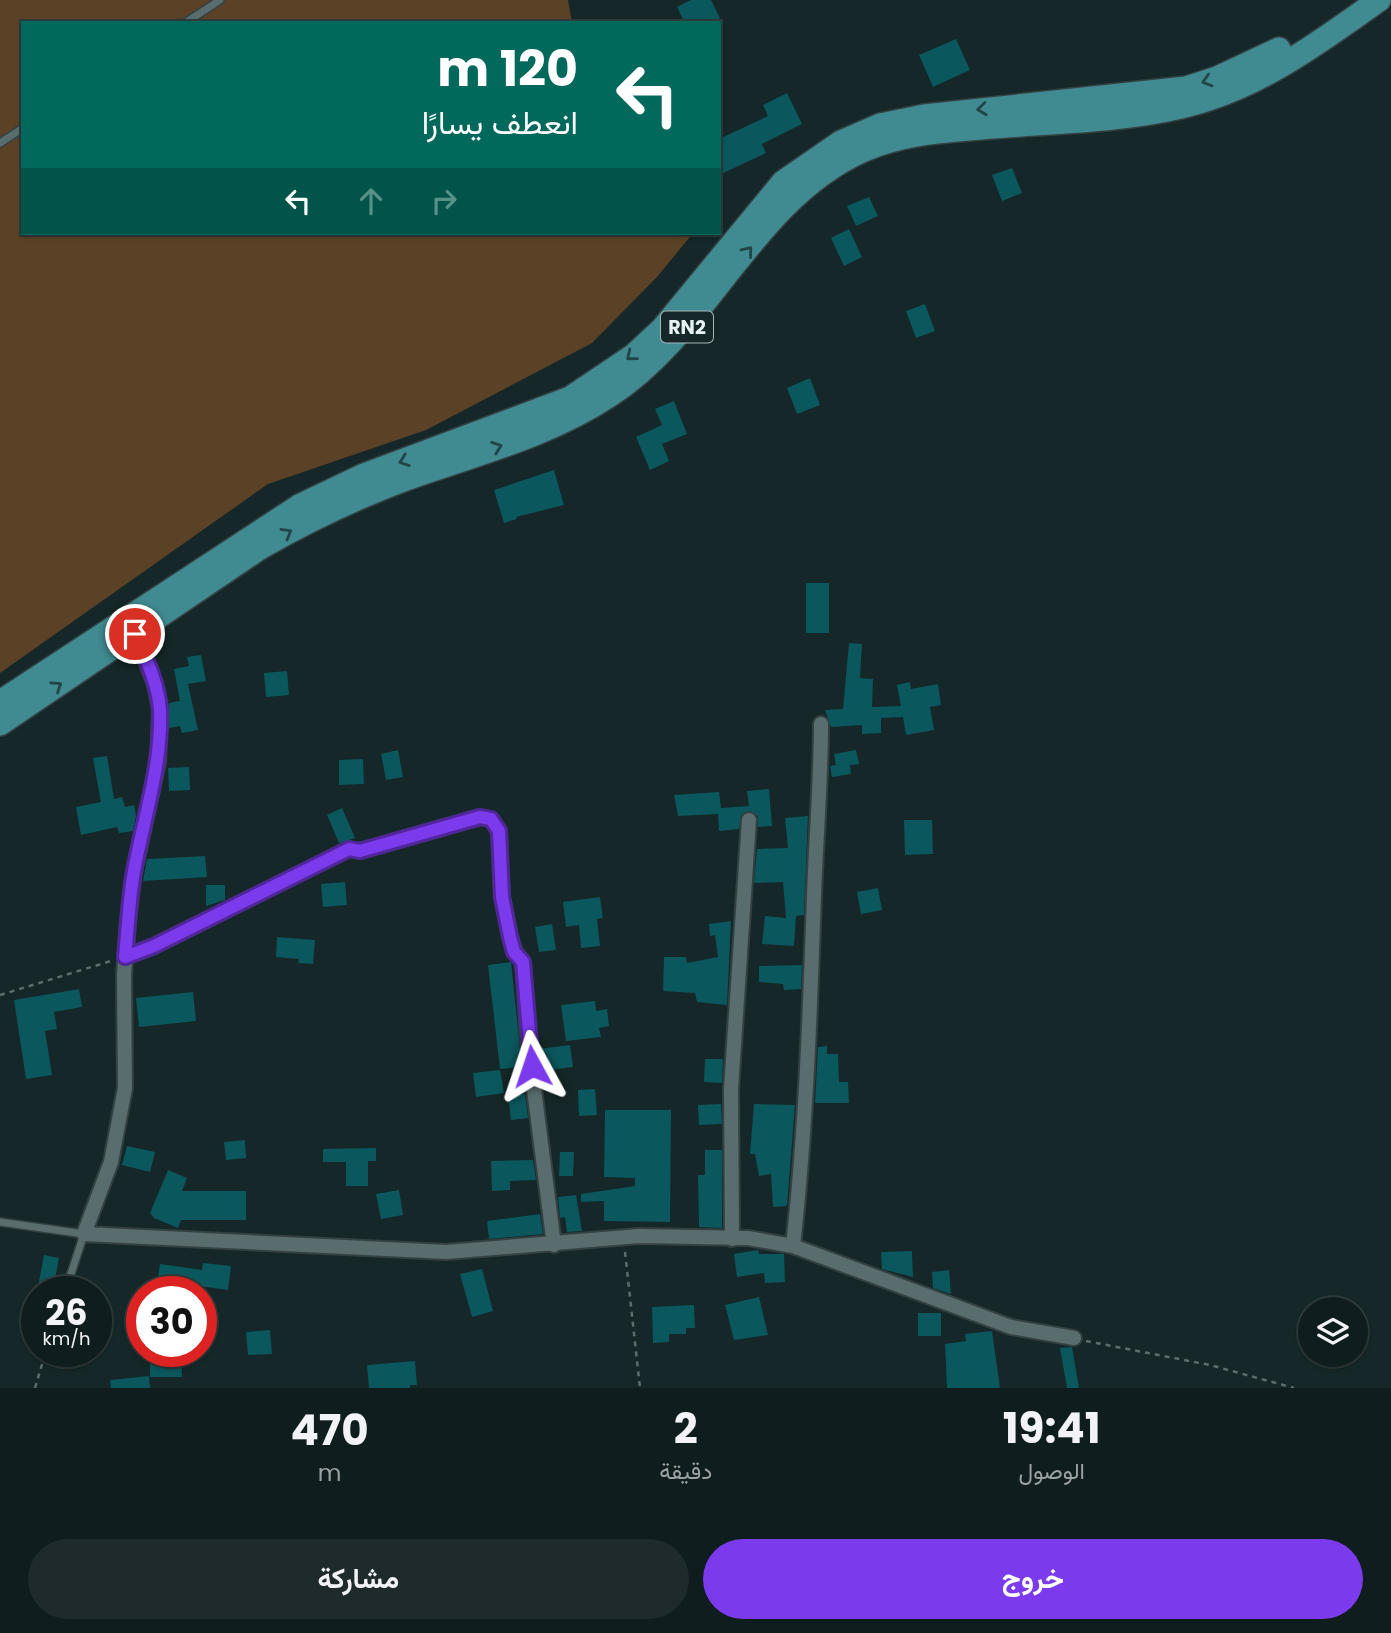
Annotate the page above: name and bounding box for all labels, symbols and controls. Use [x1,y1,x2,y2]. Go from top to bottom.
text: 120 m [437,35,578,103]
icon: left [602,49,693,140]
one-way arrow [1202,73,1214,88]
text: انعطف يسارًا [422,100,578,145]
one-way arrow [976,102,988,117]
icon: left [279,182,317,220]
icon: ahead [352,182,390,220]
icon: right [425,182,463,220]
one-way arrow [740,246,753,258]
road number: RN2 [661,312,713,342]
one-way arrow [627,348,639,361]
one-way arrow [491,441,503,455]
one-way arrow [398,452,410,466]
one-way arrow [280,528,292,541]
pin [105,604,165,664]
icon: arrive [116,615,154,653]
one-way arrow [49,682,62,694]
position arrow [495,1029,569,1103]
speed limit sign: 30 [126,1276,217,1367]
text: 26 [45,1288,88,1337]
map controls [1298,1297,1368,1367]
button: layers [1298,1297,1368,1367]
text: km/h [43,1326,90,1351]
text: 2 [674,1399,698,1458]
text: 19:41 [1003,1399,1101,1458]
text: 470 [290,1401,369,1460]
text: دقيقة [659,1455,712,1487]
text: الوصول [1019,1455,1085,1487]
text: m [318,1457,341,1489]
button: مشاركة [28,1539,689,1619]
button: خروج [703,1539,1363,1619]

